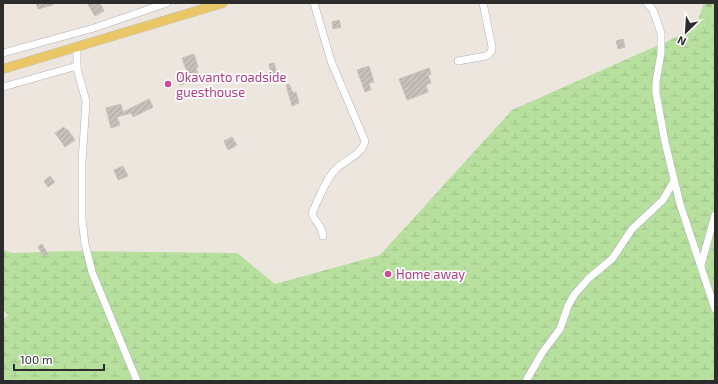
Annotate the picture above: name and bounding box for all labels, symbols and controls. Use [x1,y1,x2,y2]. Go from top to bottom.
north arrow [666,12,706,52]
text: N [675,34,688,49]
place label: Okavanto roadside guesthouse [176,69,286,100]
marker: Okavanto roadside guesthouse [163,79,173,89]
place label: Home away [396,266,465,282]
marker: Home away [383,269,393,279]
scale bar [14,346,104,372]
text: 100 m [20,352,52,366]

